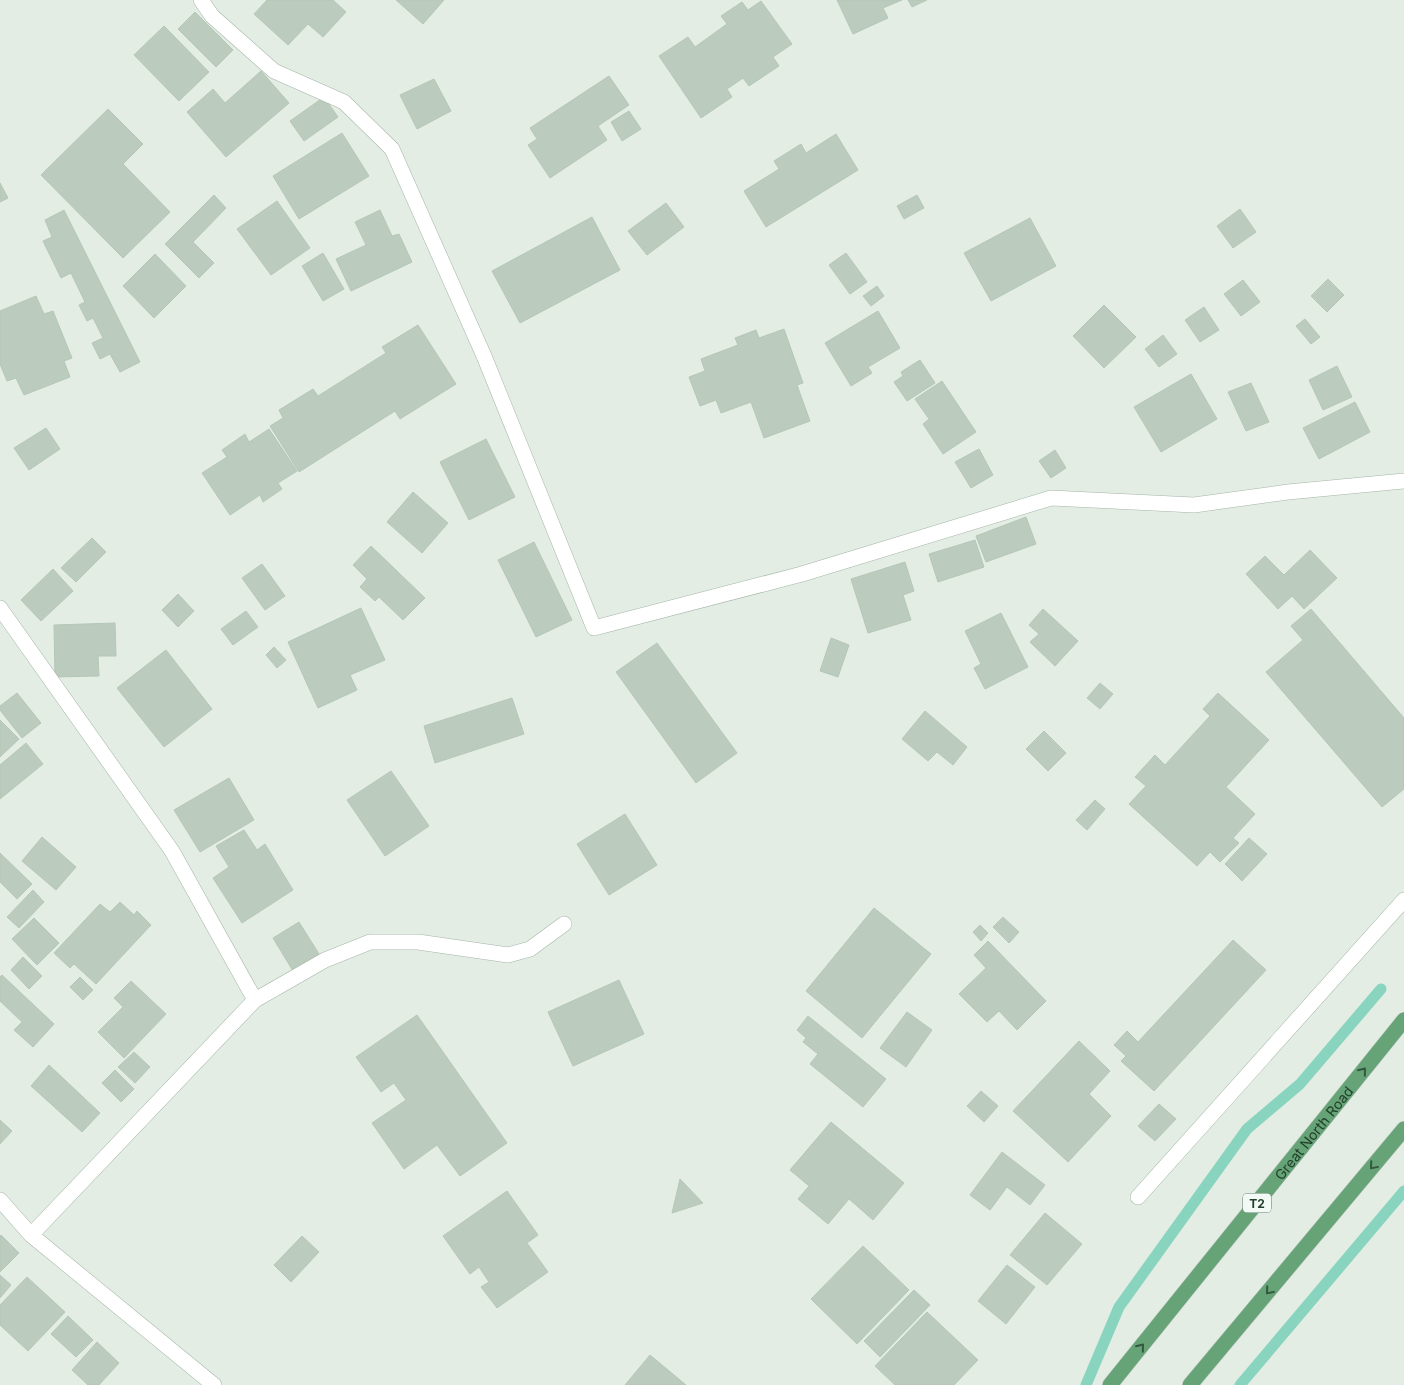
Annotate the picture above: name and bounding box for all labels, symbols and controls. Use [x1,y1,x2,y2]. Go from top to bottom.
one-way arrow [1358,1067,1367,1076]
street label: Great North Road [1270,1082,1356,1183]
one-way arrow [1370,1160,1378,1169]
road number: T2 [1243,1194,1271,1212]
one-way arrow [1266,1285,1274,1294]
one-way arrow [1135,1344,1143,1353]

